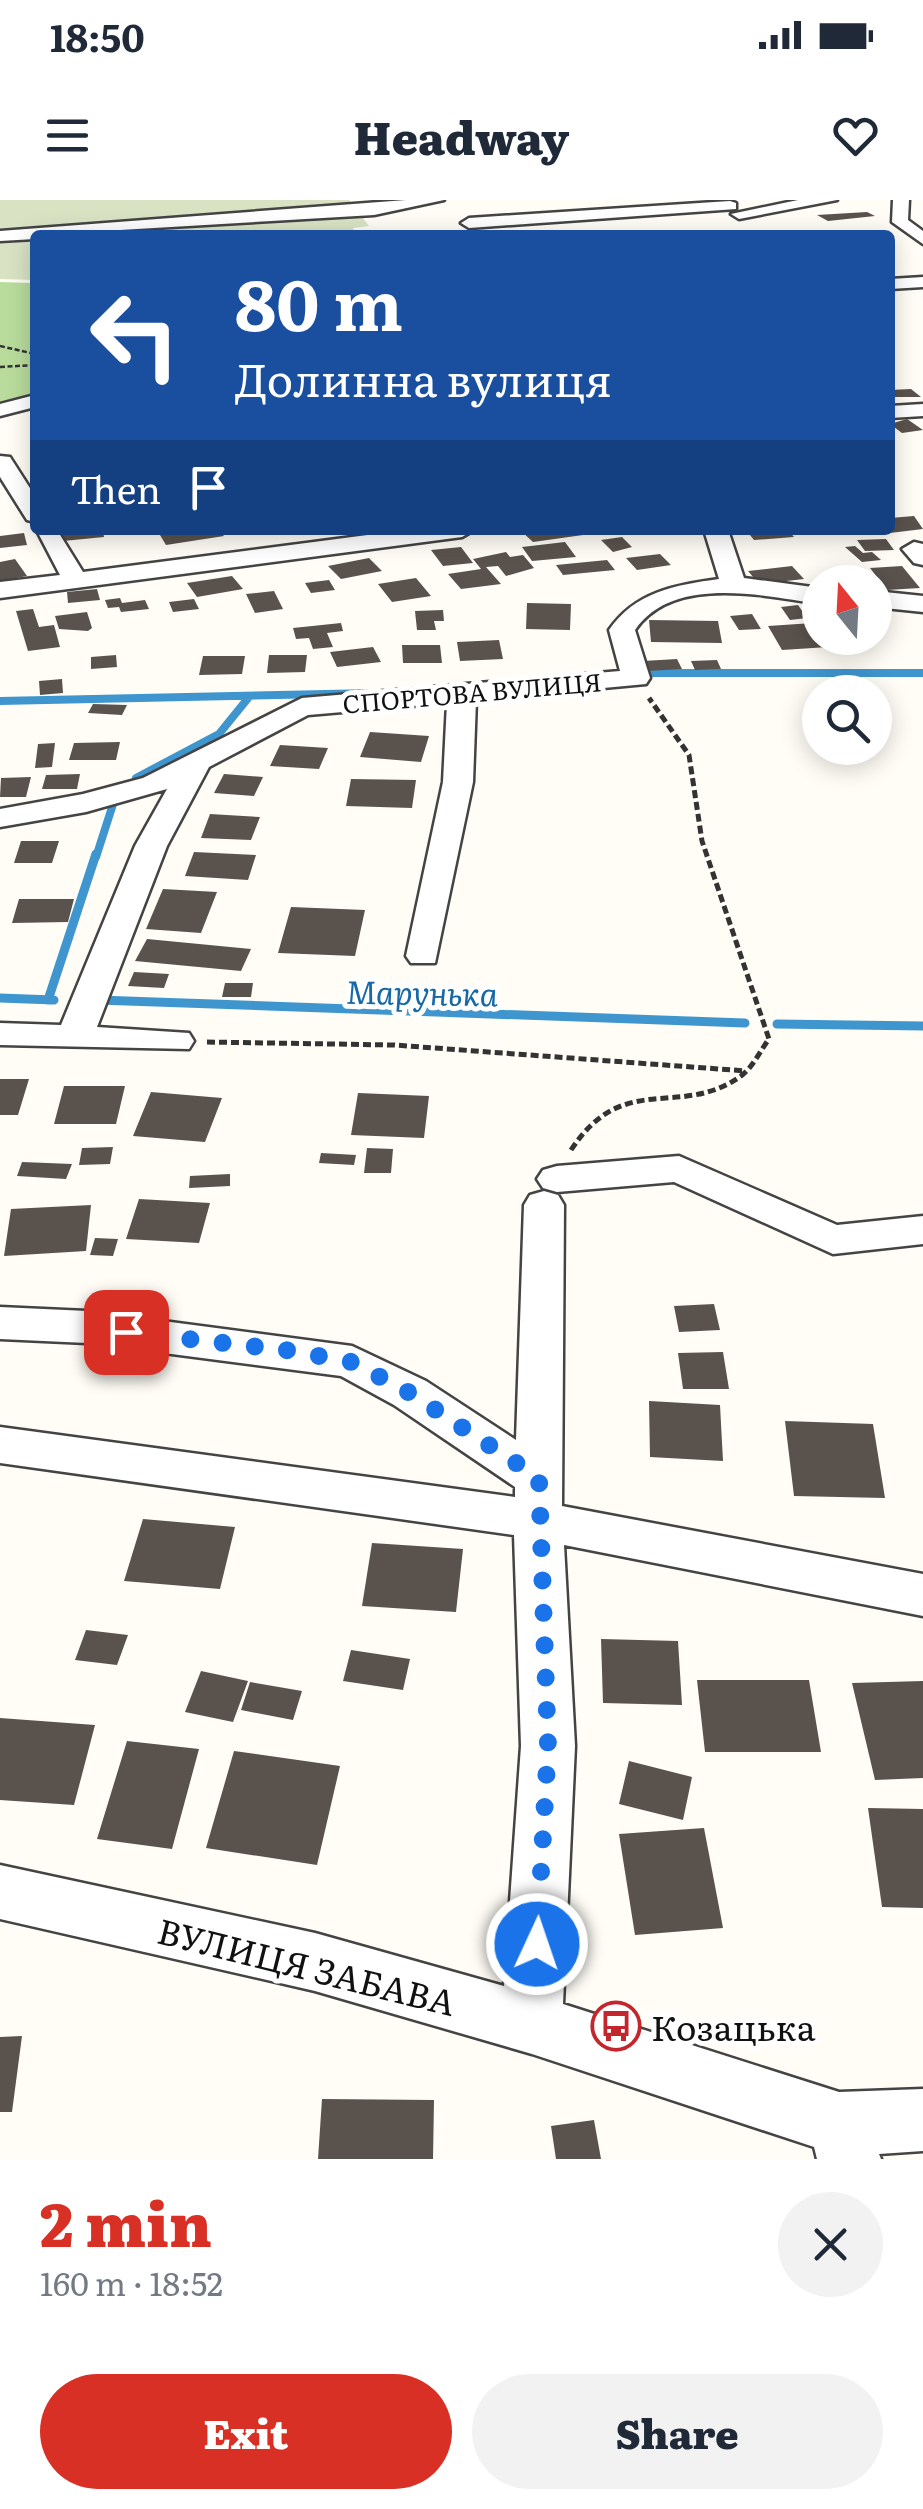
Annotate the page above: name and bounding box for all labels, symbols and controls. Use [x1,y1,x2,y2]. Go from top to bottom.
text: 18:50 [50,7,145,64]
text: Headway [354,102,569,169]
icon: menu [40,108,95,163]
icon: heart [828,108,883,163]
text: 80 m [235,249,403,353]
icon: left [70,270,200,400]
text: Долинна вулиця [235,344,612,411]
text: Then [70,459,161,516]
icon: arrive [181,460,236,515]
north arrow [802,565,892,655]
map controls [802,565,892,765]
street label: СПОРТОВА ВУЛИЦЯ [341,662,603,722]
button: search [802,675,892,765]
water label: Марунька [346,966,499,1016]
pin [84,1290,169,1375]
icon: arrive [99,1305,154,1360]
position arrow [485,1892,589,1996]
street label: ВУЛИЦЯ ЗАБАВА [153,1903,462,2027]
bus stop icon: Козацька [590,2000,642,2052]
place label: Козацька [651,2000,816,2052]
text: 2 min [40,2176,212,2265]
button: close [778,2192,883,2297]
text: 160 m · 18:52 [40,2258,223,2306]
button: Exit [40,2374,452,2489]
button: Share [472,2374,883,2489]

